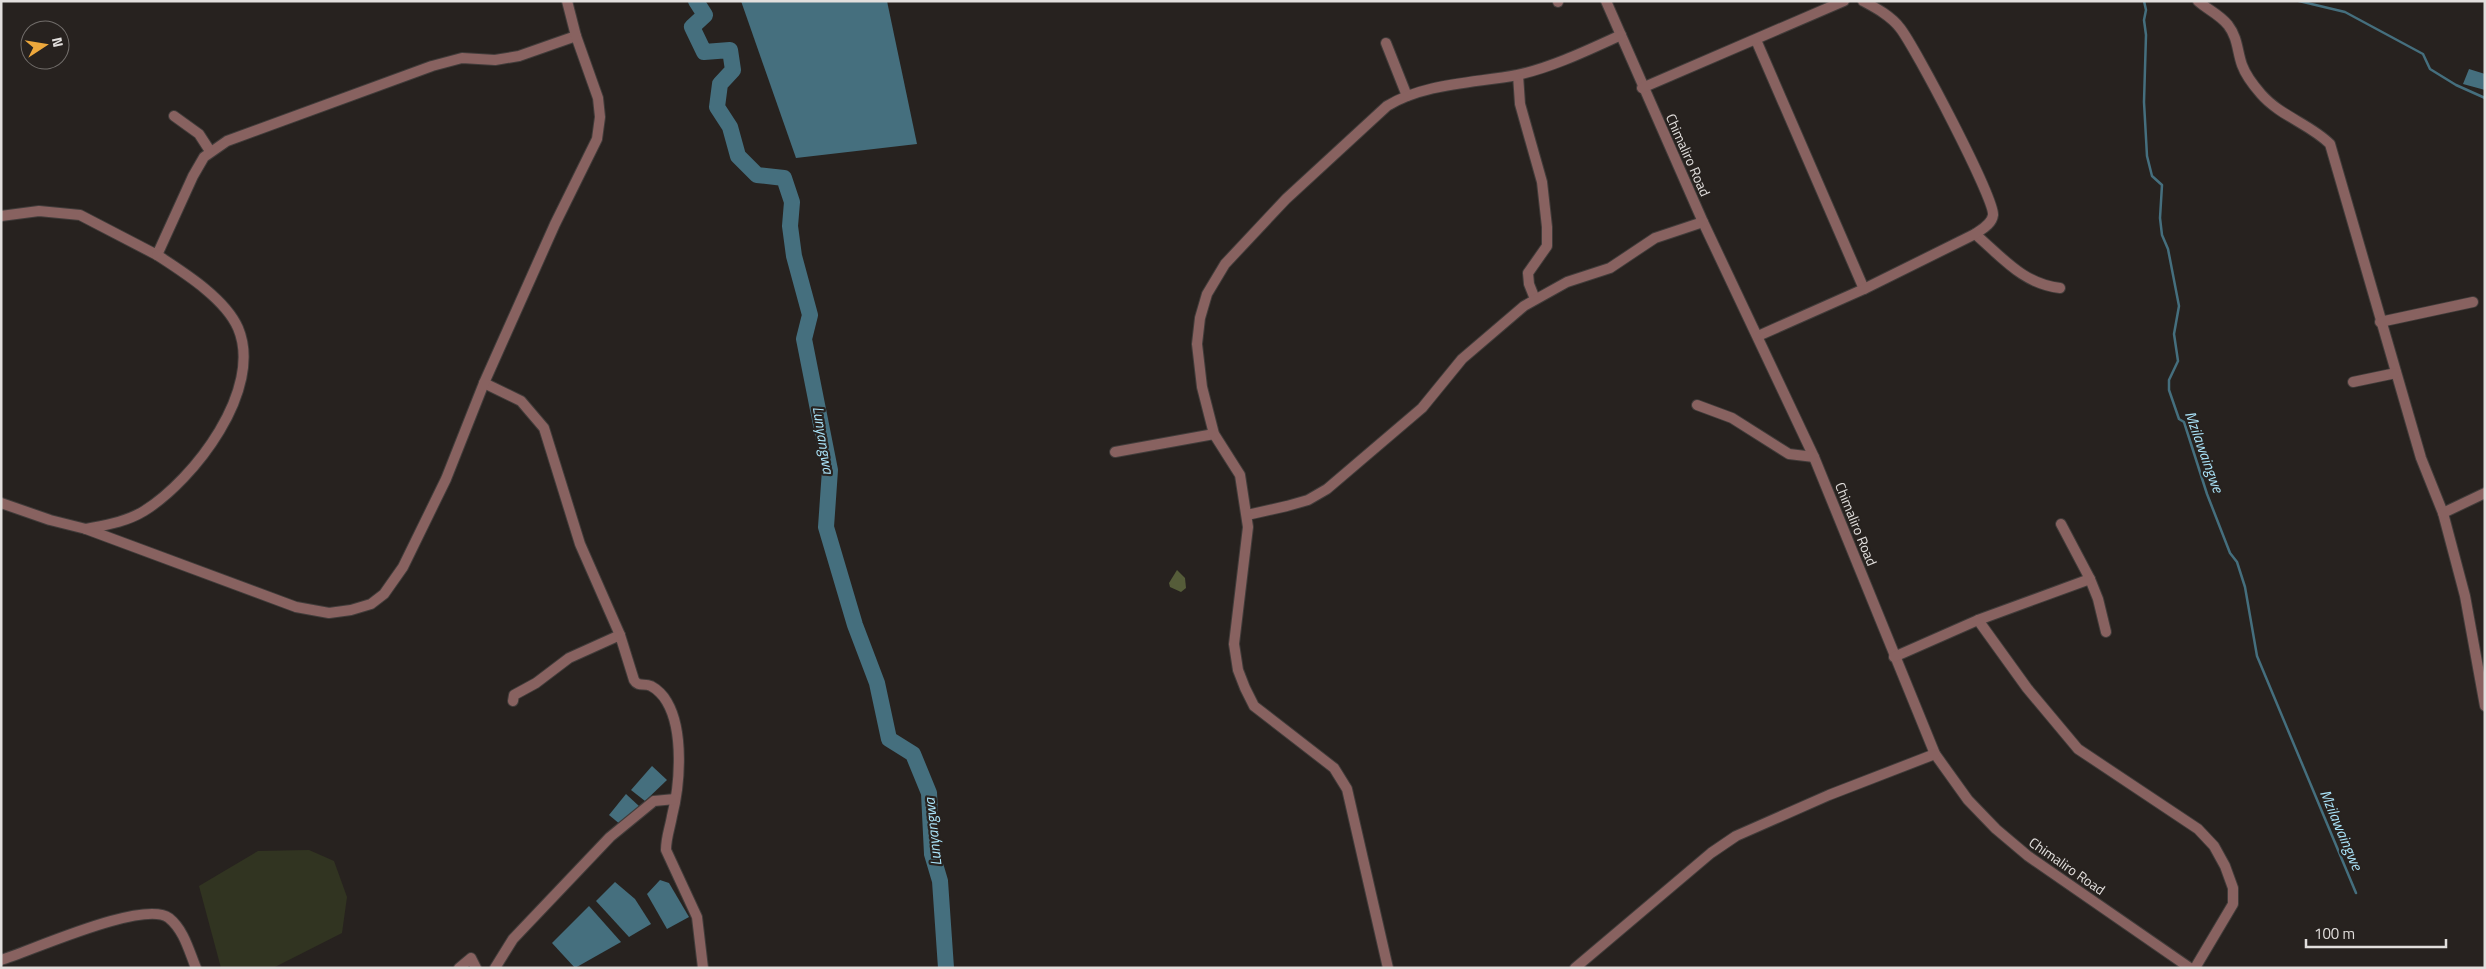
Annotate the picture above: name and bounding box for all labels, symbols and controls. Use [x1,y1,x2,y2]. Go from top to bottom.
north arrow [20,20,70,70]
text: N [47,35,69,49]
street label: Chimaliro Road [1661,110,1716,200]
water label: Lunyangwa [807,404,840,477]
water label: Mzilawaingwe [2179,408,2230,497]
street label: Chimaliro Road [1830,479,1883,569]
water label: Mzilawaingwe [2314,786,2369,875]
water label: Lunyangwa [917,795,948,867]
street label: Chimaliro Road [2025,832,2110,900]
scale bar [2306,916,2446,948]
text: 100 m [2314,922,2355,945]

